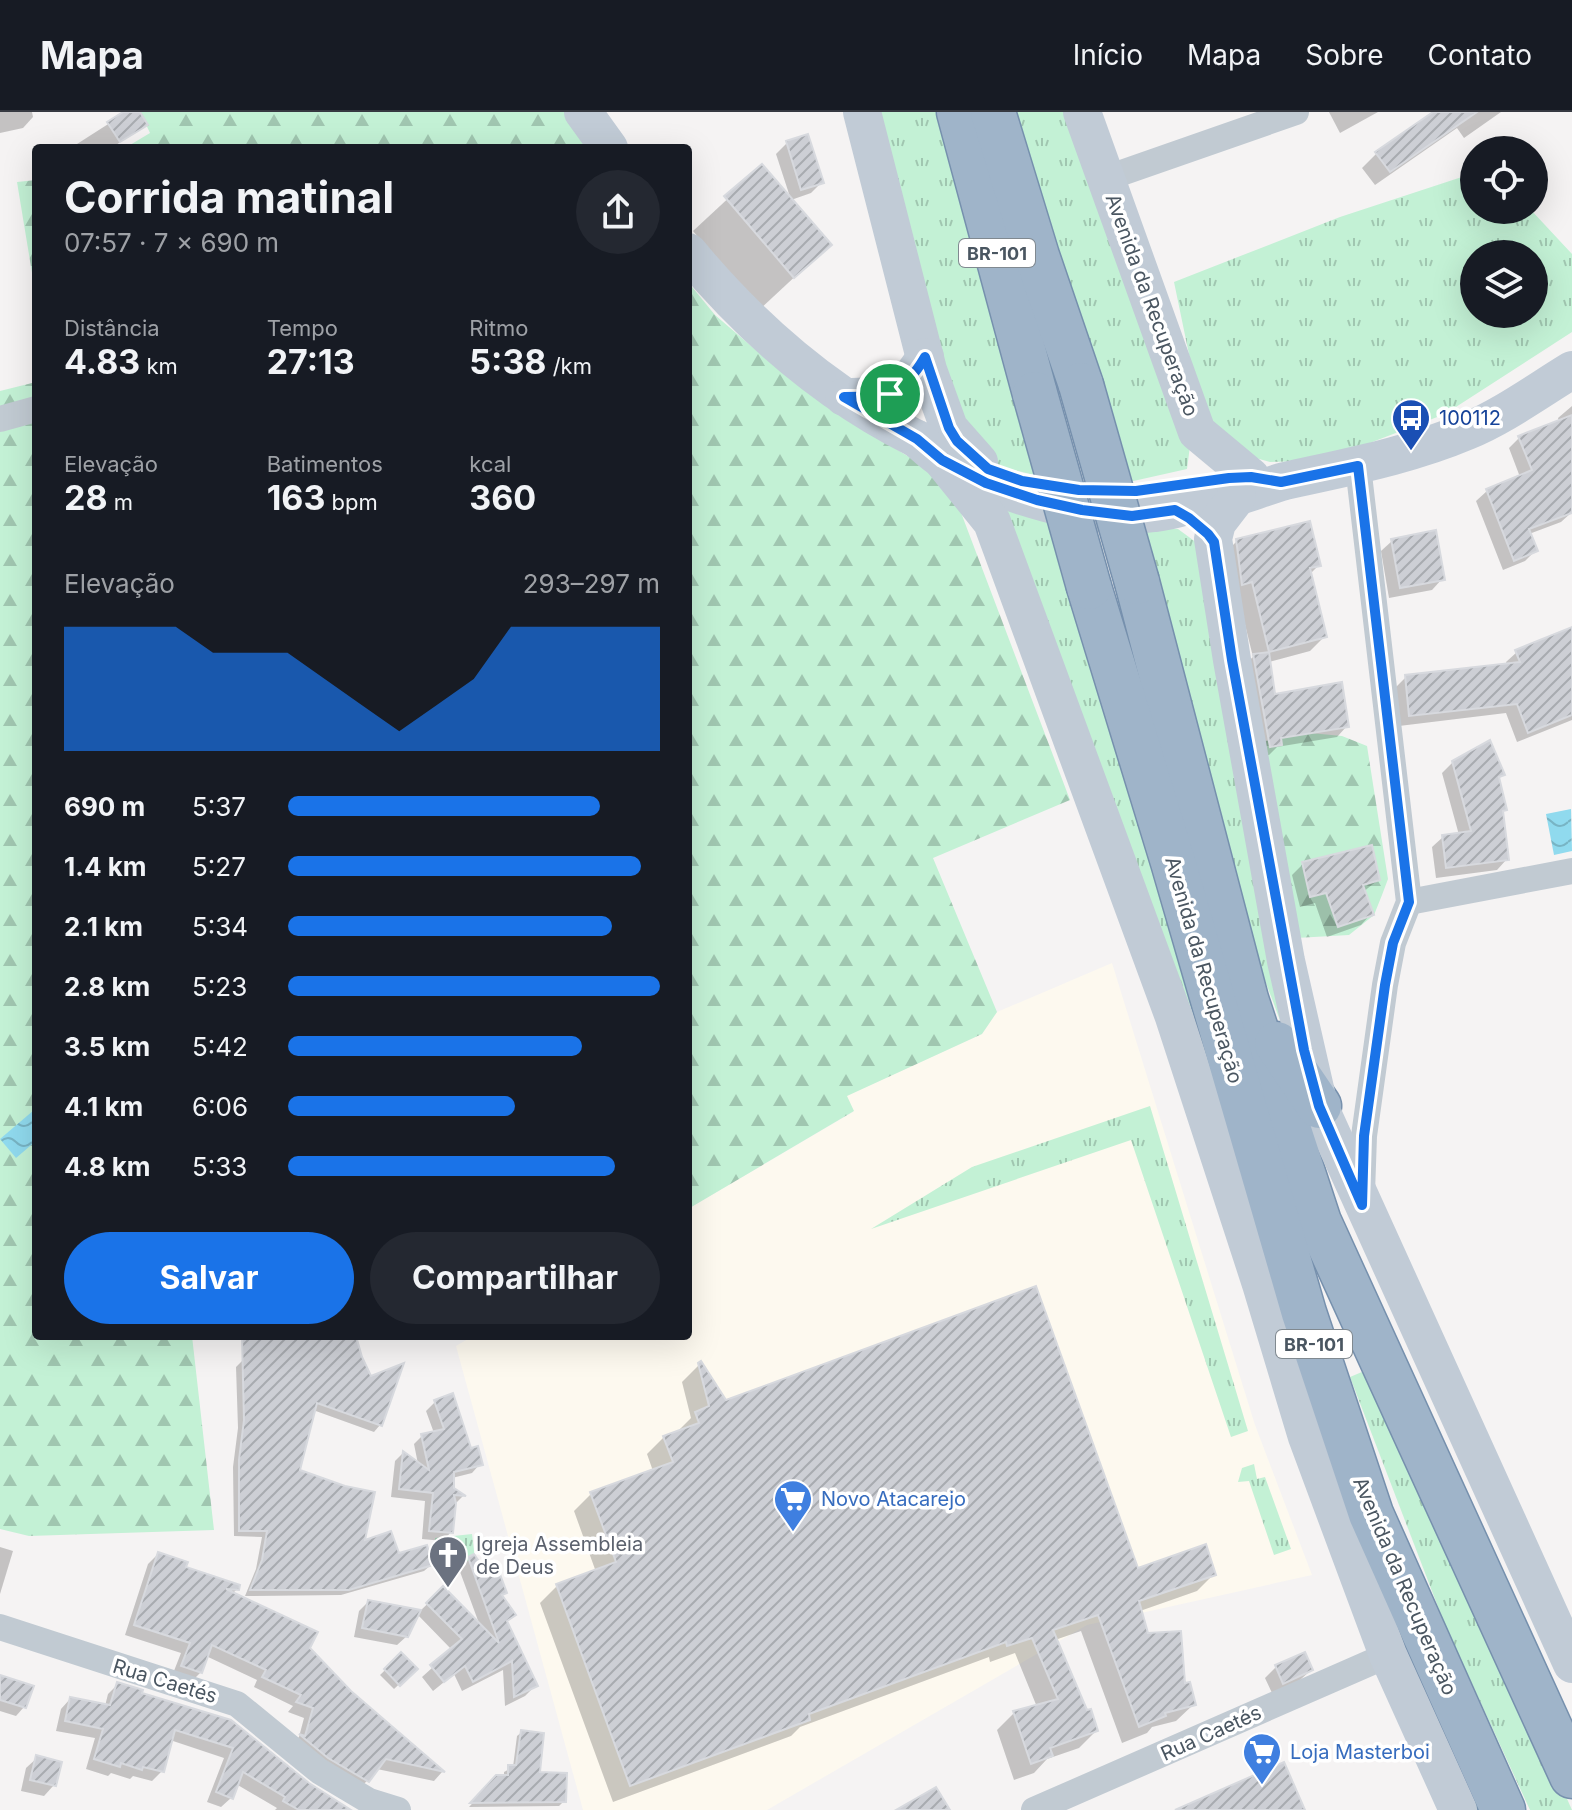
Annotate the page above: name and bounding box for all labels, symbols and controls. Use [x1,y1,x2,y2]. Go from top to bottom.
text: Mapa [40,32,144,78]
text: Início [1073,38,1143,72]
text: Mapa [1187,38,1261,72]
text: Sobre [1305,38,1384,72]
text: Contato [1428,38,1532,72]
map controls [1460,136,1548,328]
button: locate [1460,136,1548,224]
text: Corrida matinal [64,170,394,224]
button: share [576,170,660,254]
street label: Avenida da Recuperação [1101,191,1203,419]
text: 07:57 · 7 × 690 m [64,227,279,258]
road number: BR-101 [959,239,1035,267]
button: layers [1460,240,1548,328]
text: Distância [64,315,160,341]
text: Tempo [267,315,338,341]
text: Ritmo [469,315,528,341]
text: 4.83 [64,341,140,382]
text: 27:13 [267,341,355,382]
text: 5:38 [469,341,547,382]
text: km [140,353,178,379]
text: /km [547,353,592,379]
pin [856,360,924,428]
icon: arrive [868,372,912,416]
bus stop icon: 100112 [1390,397,1432,452]
place label: 100112 [1439,406,1501,430]
text: Elevação [64,451,158,477]
text: Batimentos [267,451,383,477]
text: kcal [469,451,511,477]
text: 28 [64,477,108,518]
text: 163 [267,477,325,518]
text: 360 [469,477,536,518]
text: m [108,489,133,515]
text: bpm [325,489,378,515]
text: Elevação [64,568,175,599]
text: 293–297 m [523,568,660,599]
text: 690 m [64,791,145,822]
text: 5:37 [192,791,246,822]
text: 1.4 km [64,851,146,882]
text: 5:27 [192,851,246,882]
street label: Avenida da Recuperação [1160,854,1248,1086]
text: 2.1 km [64,911,143,942]
text: 5:34 [192,911,248,942]
text: 2.8 km [64,971,150,1002]
text: 5:23 [192,971,247,1002]
text: 3.5 km [64,1031,150,1062]
text: 5:42 [192,1031,248,1062]
text: 4.1 km [64,1091,143,1122]
text: 6:06 [192,1091,248,1122]
text: 4.8 km [64,1151,151,1182]
text: 5:33 [192,1151,247,1182]
button: Salvar [64,1232,354,1324]
button: Compartilhar [370,1232,660,1324]
road number: BR-101 [1276,1330,1352,1358]
street label: Avenida da Recuperação [1348,1473,1462,1699]
supermarket icon: Novo Atacarejo [772,1478,814,1533]
place label: Novo Atacarejo [821,1487,966,1511]
place label: Igreja Assembleia de Deus [476,1532,643,1579]
church icon: Igreja Assembleia de Deus [427,1534,469,1589]
street label: Rua Caetés [110,1654,220,1708]
street label: Rua Caetés [1157,1700,1265,1766]
supermarket icon: Loja Masterboi [1241,1731,1283,1786]
place label: Loja Masterboi [1290,1740,1430,1764]

